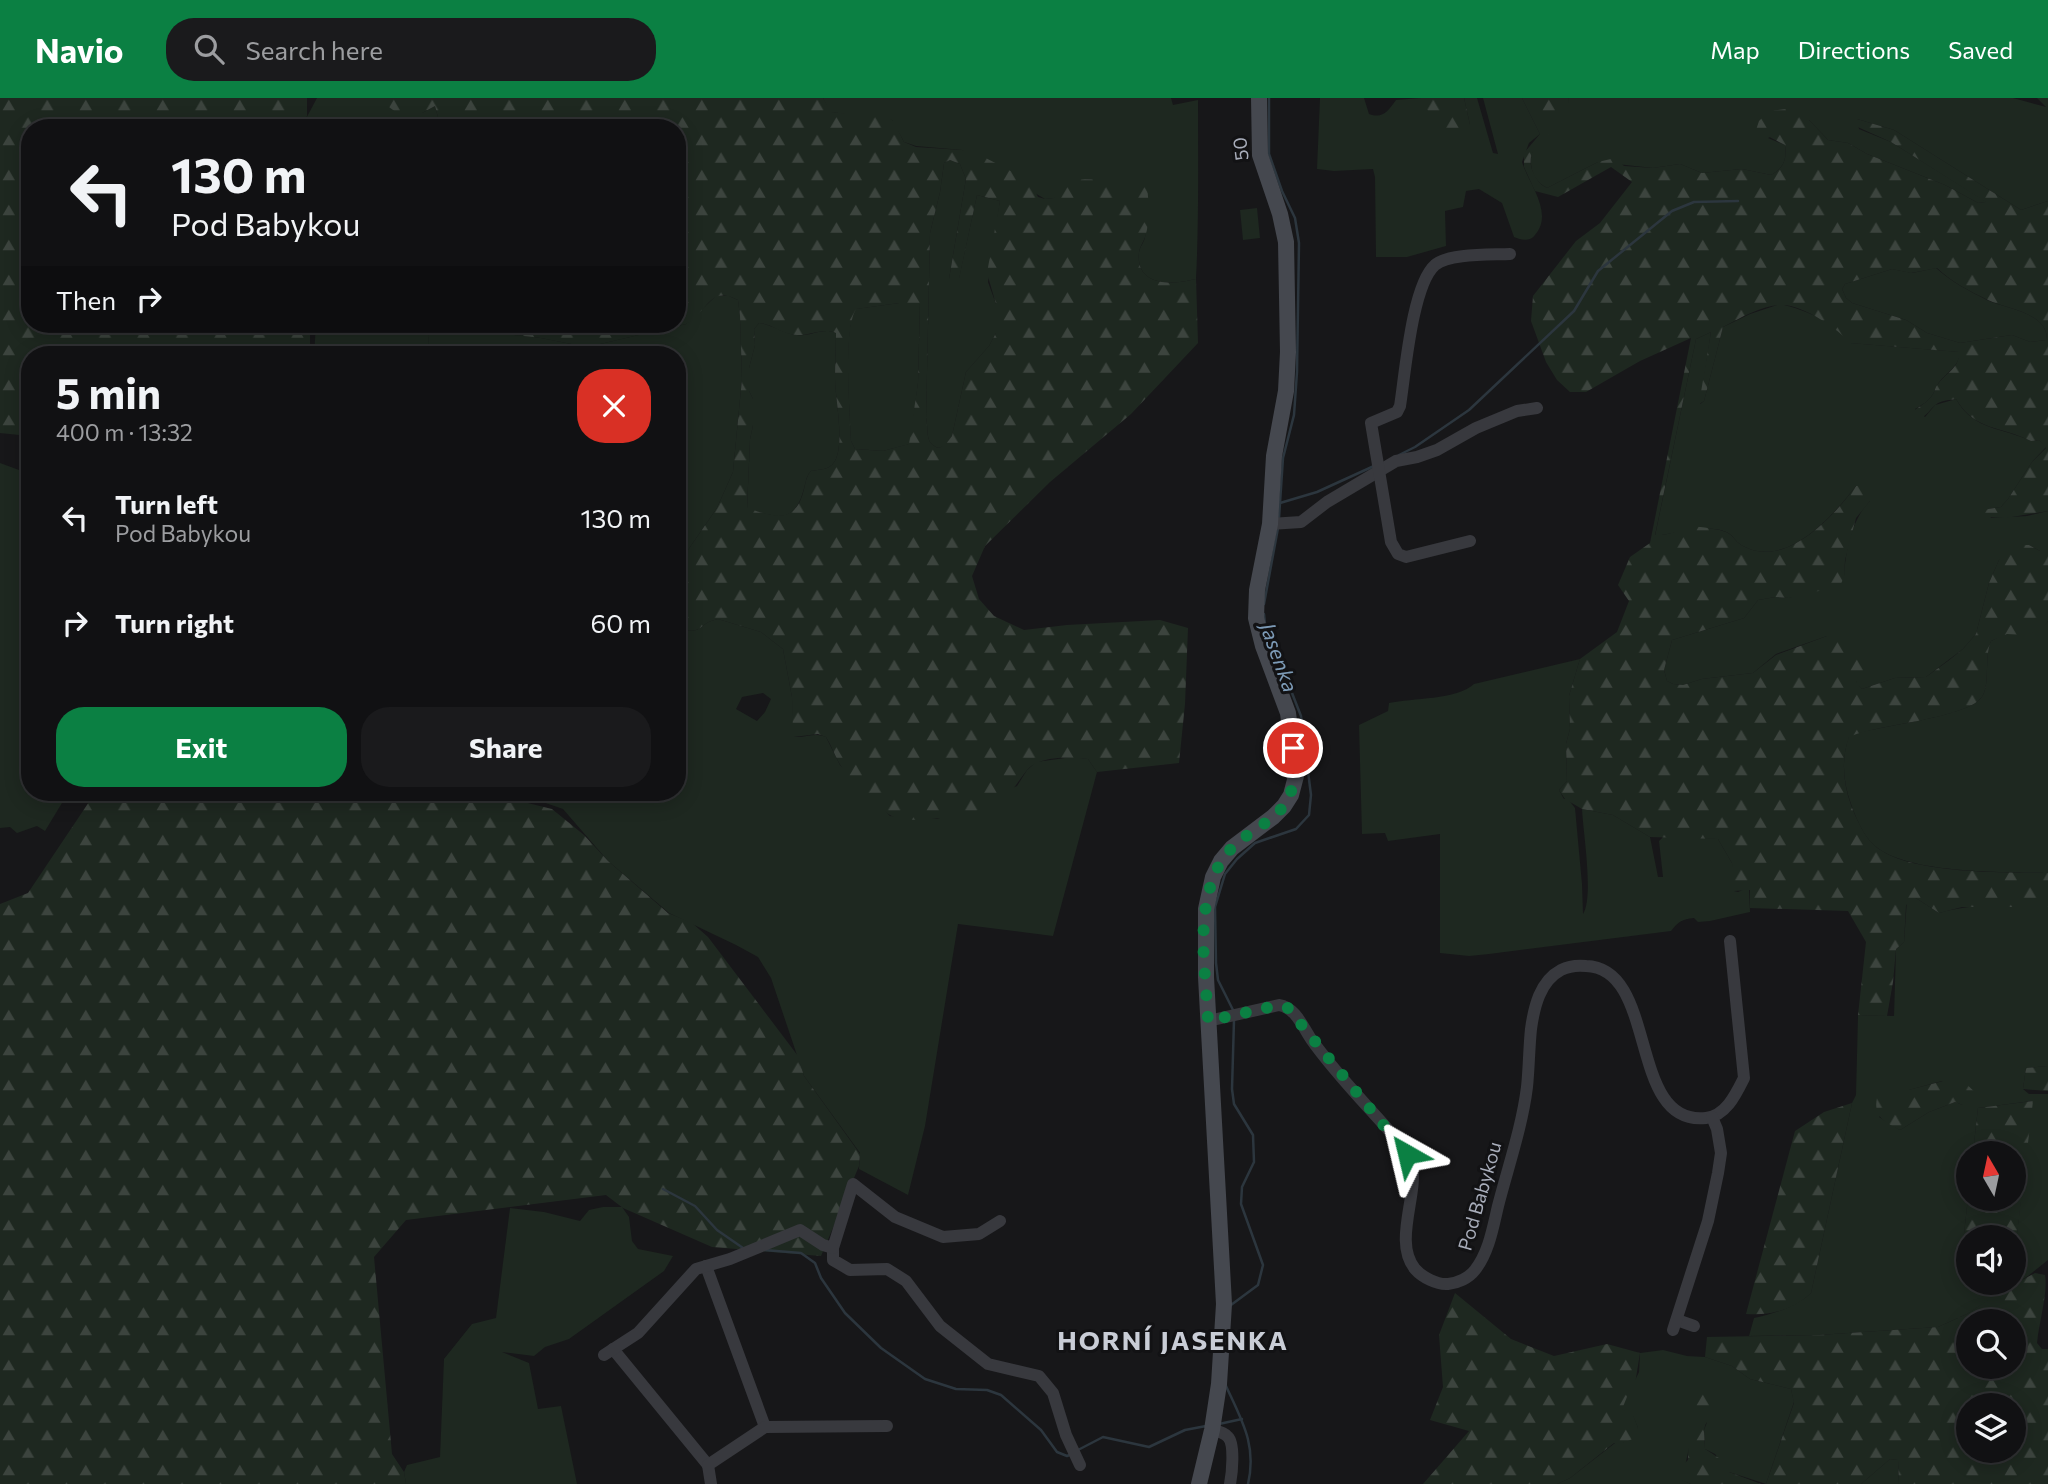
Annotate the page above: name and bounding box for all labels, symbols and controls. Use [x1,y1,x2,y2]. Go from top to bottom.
search box [166,18,656,81]
text: Navio [35,29,124,70]
icon: search [190,30,228,68]
text: Search here [246,34,383,65]
text: Map [1710,35,1760,64]
text: Directions [1798,35,1910,64]
text: Saved [1948,35,2013,64]
street label: 50 [1227,136,1253,162]
text: 130 m [171,143,306,203]
icon: left [56,147,147,238]
text: Pod Babykou [171,203,360,243]
icon: right [130,280,168,318]
text: Then [56,284,116,315]
text: 5 min [56,366,161,418]
button: close [577,369,651,443]
text: 400 m · 13:32 [56,418,193,446]
text: Turn left [115,488,218,519]
icon: left [56,499,94,537]
text: 130 m [580,502,651,533]
text: Pod Babykou [115,519,251,547]
icon: right [56,604,94,642]
text: Turn right [115,607,234,638]
text: 60 m [591,607,651,638]
water label: Jasenka [1255,617,1304,695]
button: Exit [56,707,347,787]
button: Share [361,707,651,787]
pin [1263,718,1323,778]
icon: arrive [1274,729,1312,767]
position arrow [1370,1117,1444,1191]
street label: Pod Babykou [1452,1139,1506,1253]
north arrow [1956,1141,2026,1211]
map controls [1956,1141,2026,1463]
button: sound [1956,1225,2026,1295]
button: search [1956,1309,2026,1379]
district label: HORNÍ JASENKA [1057,1324,1289,1355]
button: layers [1956,1393,2026,1463]

